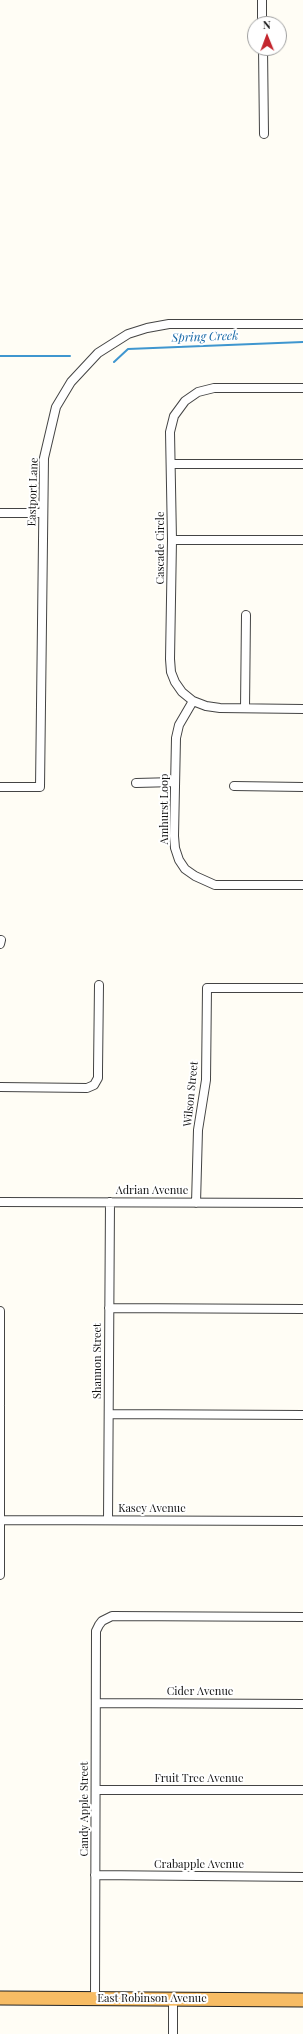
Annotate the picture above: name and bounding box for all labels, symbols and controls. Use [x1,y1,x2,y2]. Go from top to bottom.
north arrow [247,16,287,56]
text: N [263,17,271,32]
water label: Spring Creek [171,329,239,345]
street label: Eastport Lane [25,457,41,527]
street label: Cascade Circle [154,512,168,584]
street label: Amhurst Loop [158,774,172,844]
street label: Wilson Street [181,1061,201,1127]
street label: Adrian Avenue [116,1184,188,1198]
street label: Shannon Street [91,1323,105,1399]
street label: Kasey Avenue [118,1502,186,1516]
street label: Cider Avenue [167,1685,233,1699]
street label: Candy Apple Street [78,1762,92,1856]
street label: Fruit Tree Avenue [154,1772,244,1786]
street label: Crabapple Avenue [154,1858,244,1872]
street label: East Robinson Avenue [97,1992,207,2006]

